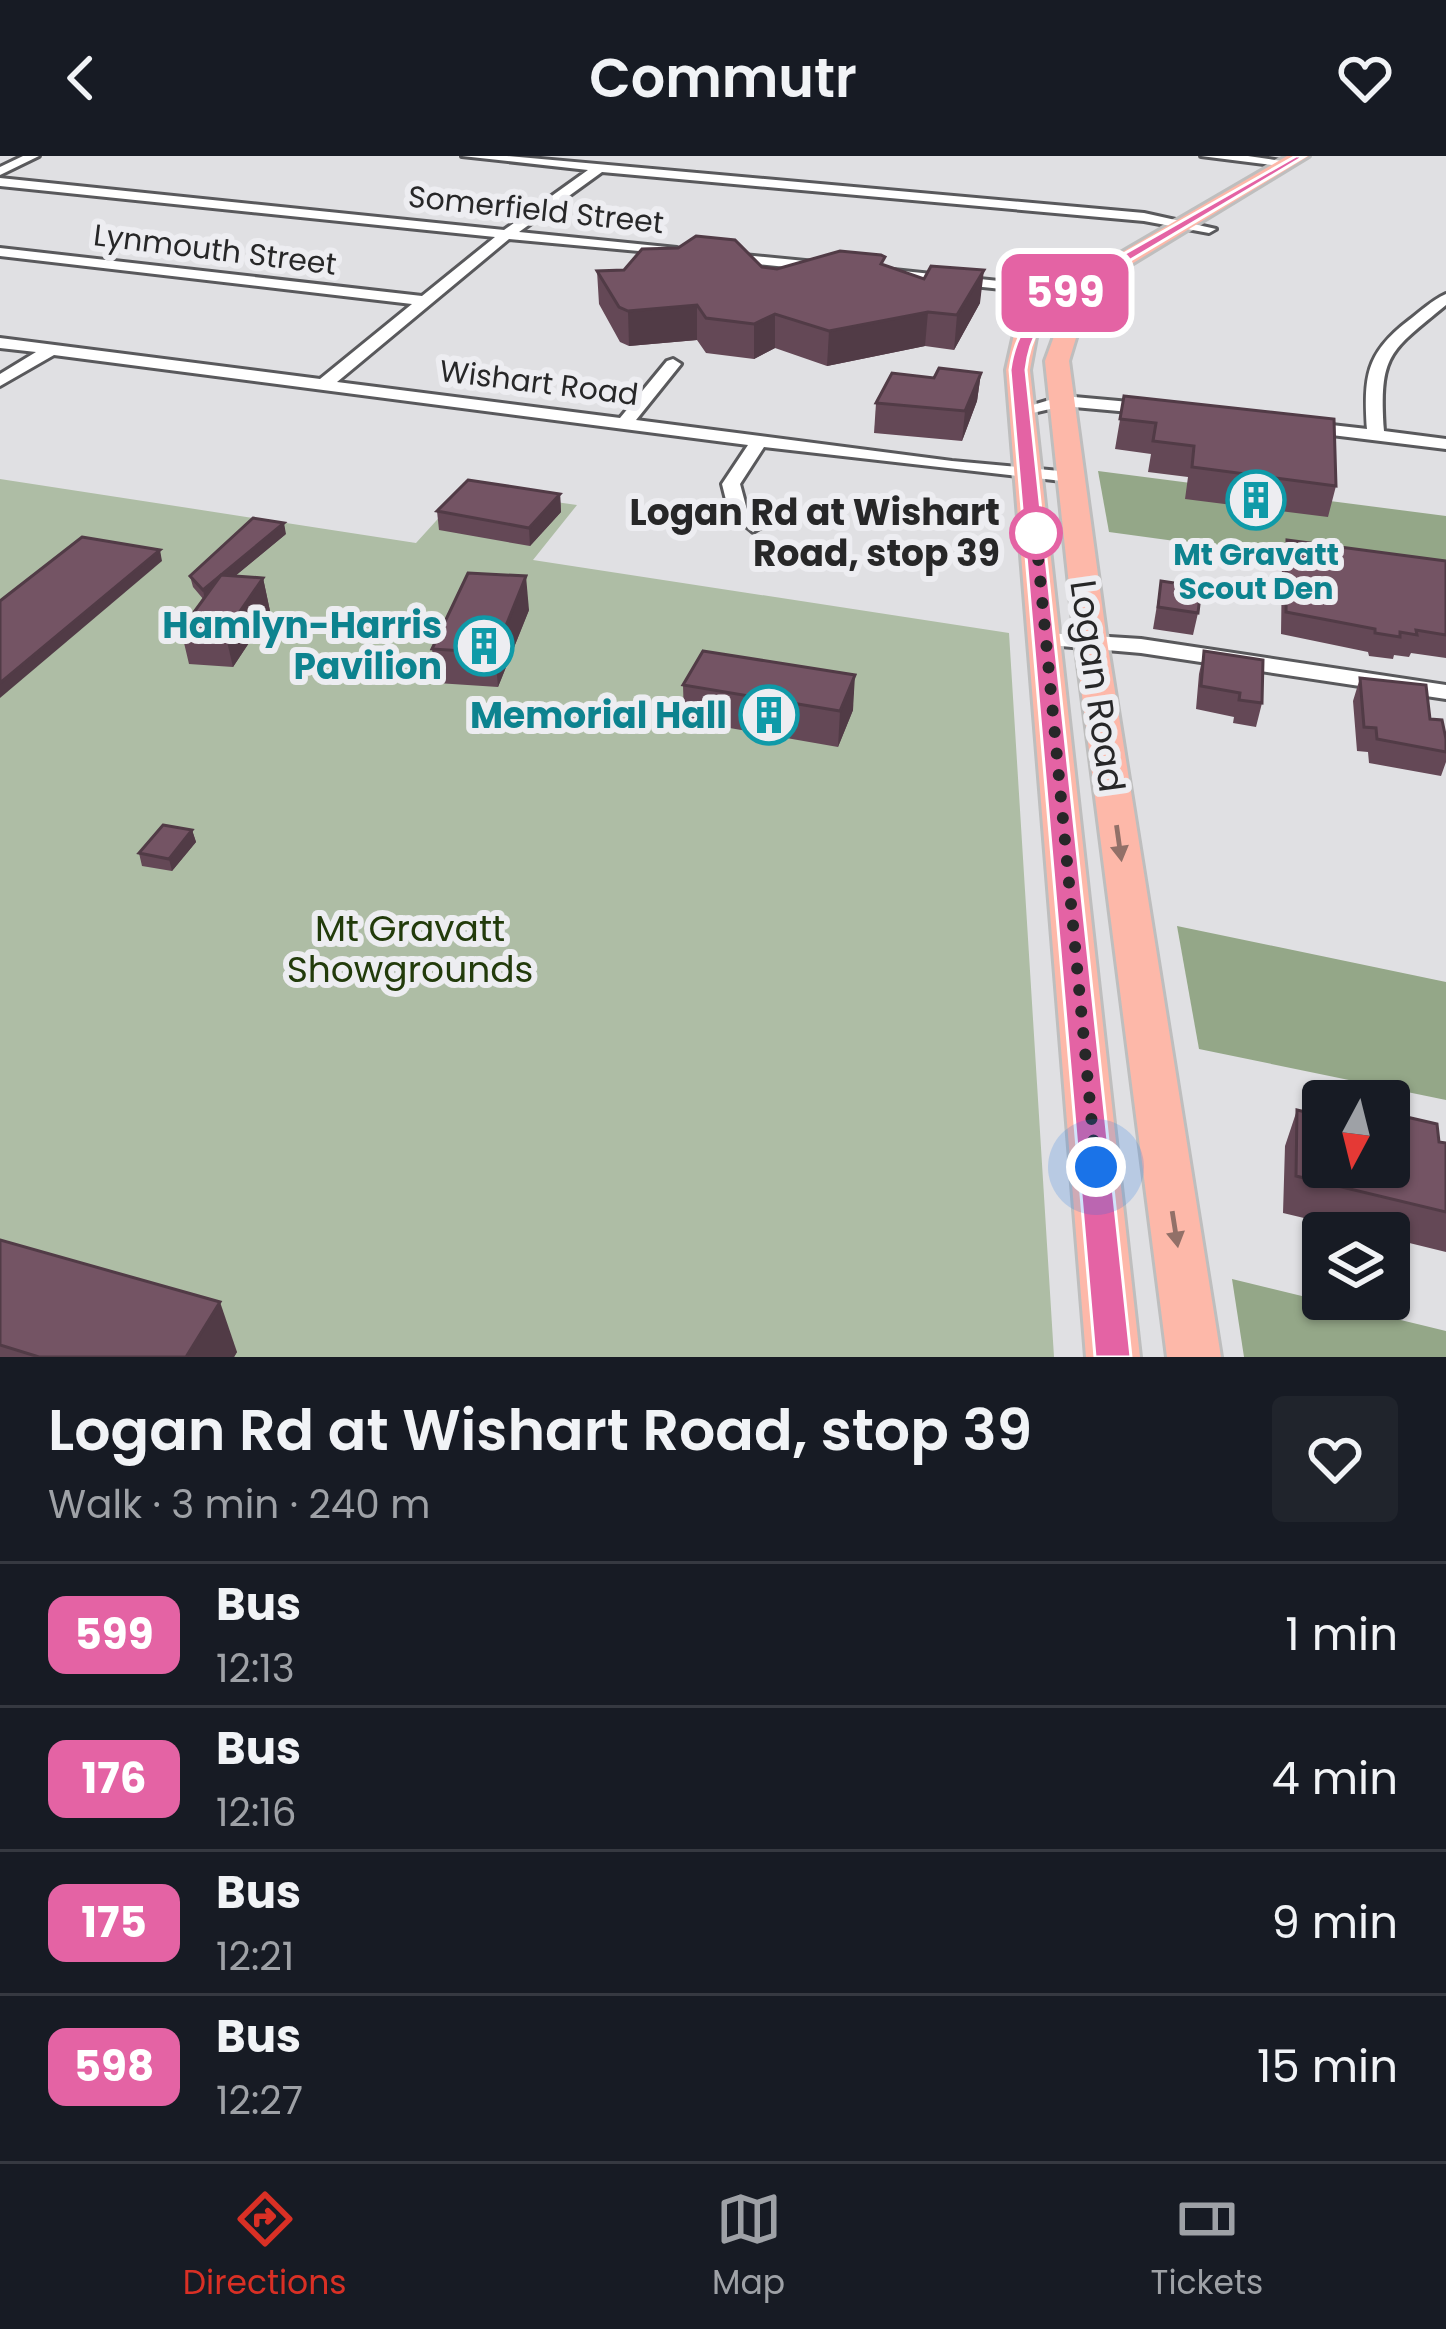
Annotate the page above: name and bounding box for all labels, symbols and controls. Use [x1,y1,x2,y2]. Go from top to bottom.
text: Commutr [589,40,857,116]
icon: back [48,45,114,111]
icon: heart [1332,45,1398,111]
street label: Somerfield Street [406,175,666,244]
street label: Lynmouth Street [91,213,339,286]
line badge: 599 [996,254,1134,332]
text: 599 [1026,263,1104,322]
street label: Wishart Road [437,349,641,416]
building icon: Mt Gravatt Scout Den [1225,469,1287,531]
place label: Logan Rd at Wishart Road, stop 39 [630,487,1000,579]
marker: Logan Rd at Wishart Road, stop 39 [1011,508,1061,558]
place label: Mt Gravatt Scout Den [1173,533,1339,610]
street label: Logan Road [1057,577,1138,795]
place label: Hamlyn-Harris Pavilion [162,600,442,692]
building icon: Hamlyn-Harris Pavilion [453,615,515,677]
building icon: Memorial Hall [738,684,800,746]
place label: Memorial Hall [470,690,727,741]
one-way arrow [1110,824,1129,862]
park label: Mt Gravatt Showgrounds [287,903,533,995]
north arrow [1302,1080,1410,1188]
map controls [1302,1080,1410,1320]
your location [1066,1137,1126,1197]
one-way arrow [1166,1210,1185,1248]
button: layers [1302,1212,1410,1320]
text: Logan Rd at Wishart Road, stop 39 [48,1390,1032,1470]
button: heart [1272,1396,1398,1522]
text: Walk · 3 min · 240 m [48,1477,430,1532]
text: Bus [216,1573,301,1636]
text: 1 min [1285,1603,1398,1666]
text: 599 [75,1605,153,1664]
text: 12:13 [216,1641,295,1696]
text: Bus [216,1717,301,1780]
text: 4 min [1271,1747,1398,1810]
text: 176 [81,1749,147,1808]
text: 12:16 [216,1785,296,1840]
text: Bus [216,1861,301,1924]
text: 9 min [1271,1891,1398,1954]
text: 175 [81,1893,147,1952]
text: 12:21 [216,1929,294,1984]
text: Bus [216,2005,301,2068]
text: 15 min [1257,2035,1398,2098]
text: 598 [74,2037,154,2096]
text: 12:27 [216,2073,303,2128]
tab: Directions [183,2186,347,2308]
tab: Map [712,2186,785,2308]
tab: Tickets [1151,2186,1263,2308]

